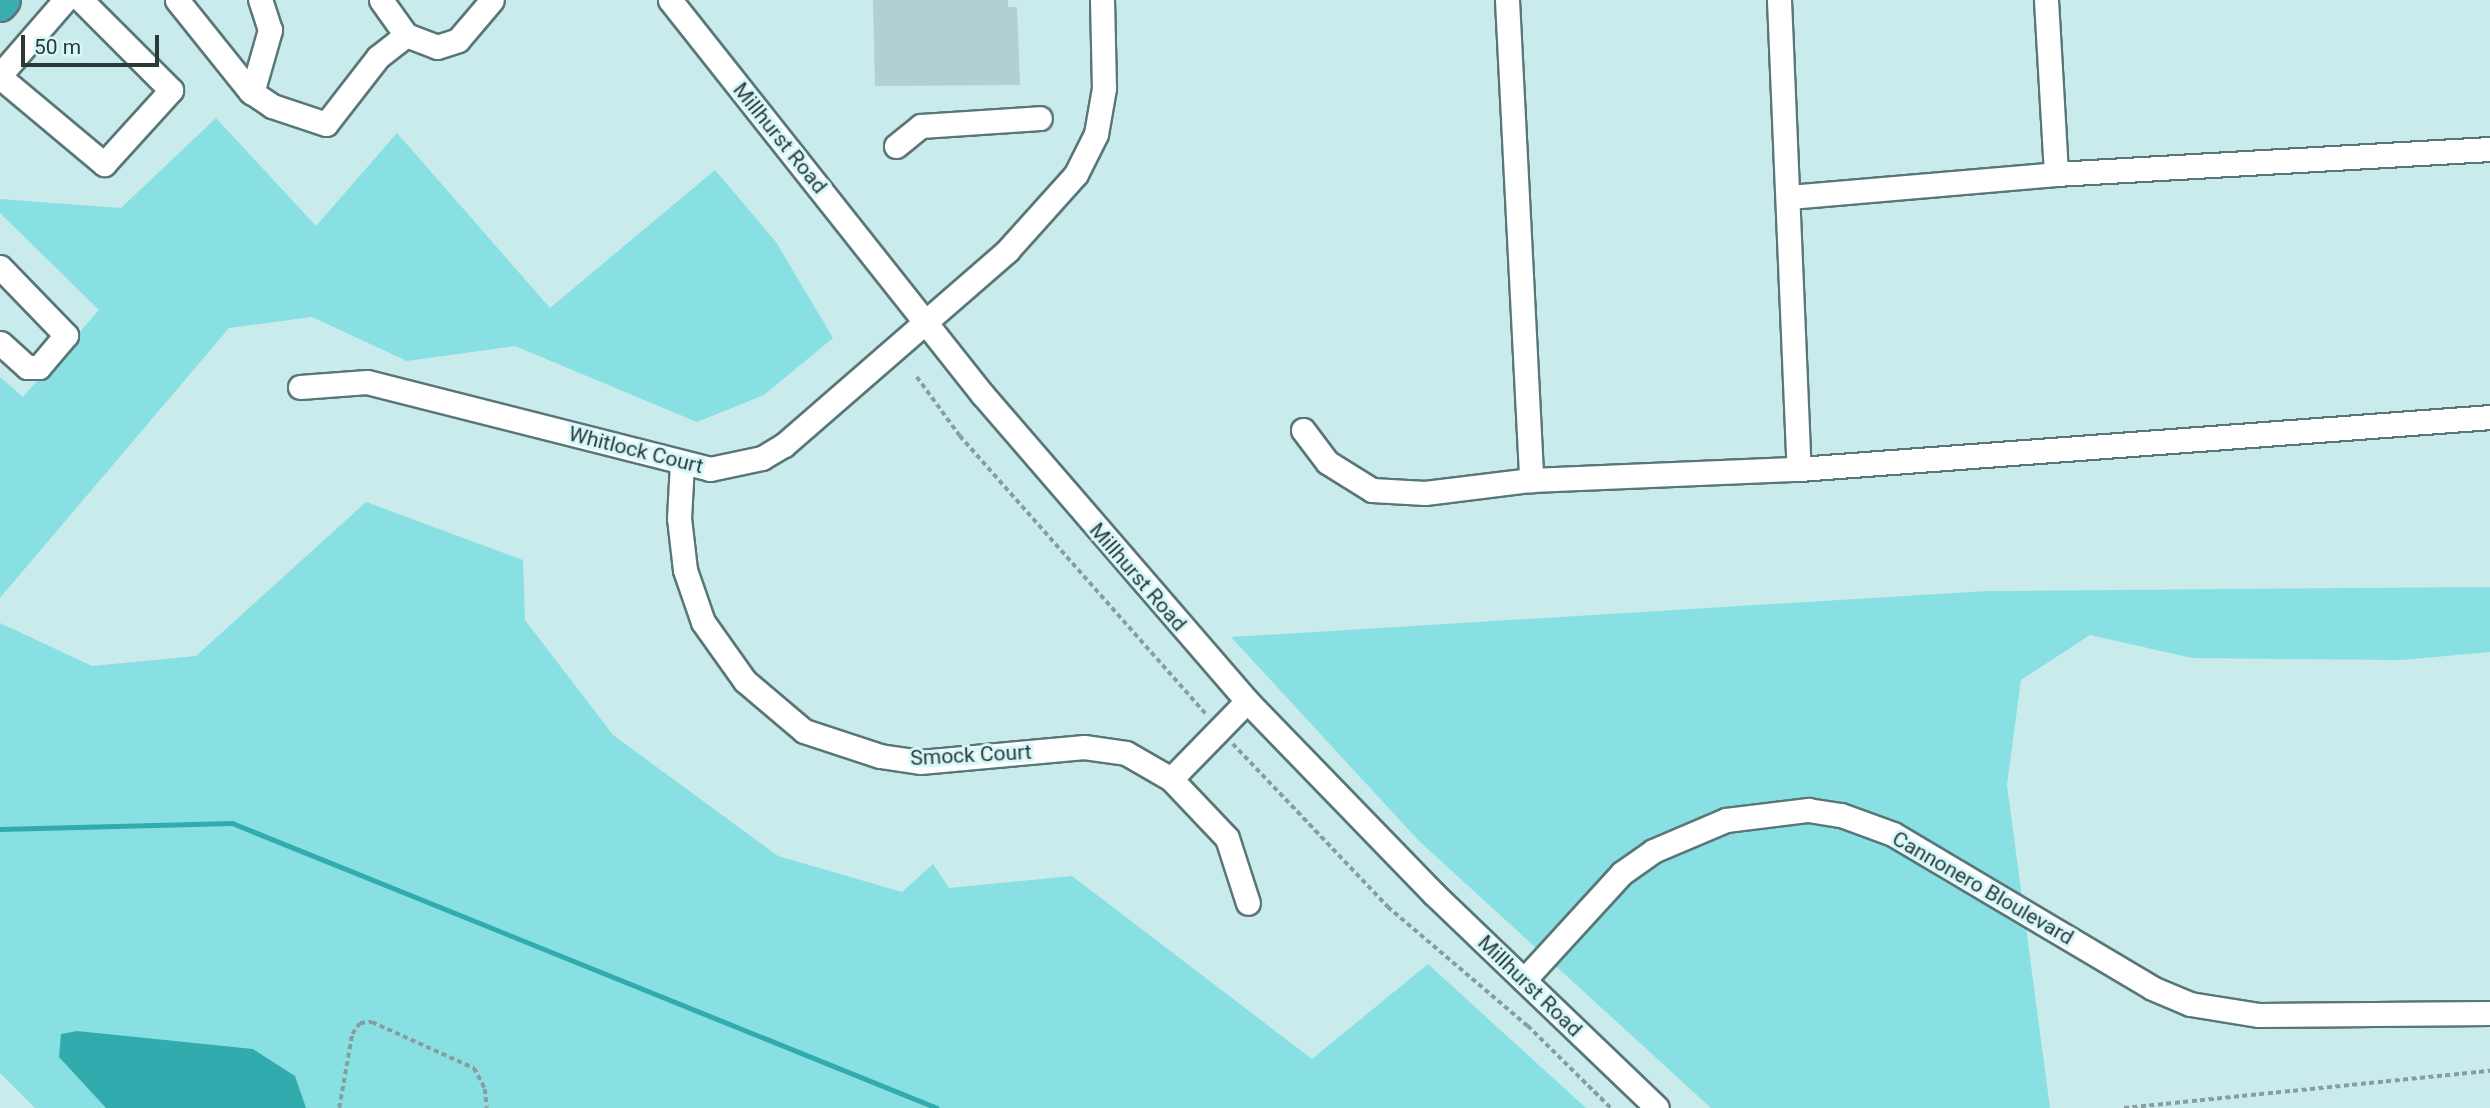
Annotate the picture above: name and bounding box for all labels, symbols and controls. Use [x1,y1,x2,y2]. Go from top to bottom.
scale bar [24,21,163,65]
text: 50 m [34,35,81,59]
street label: Millhurst Road [728,78,832,198]
street label: Whitlock Court [566,421,706,479]
street label: Millhurst Road [1084,518,1192,636]
street label: Smock Court [910,739,1032,771]
street label: Cannonero Bloulevard [1888,826,2078,950]
street label: Millhurst Road [1473,930,1587,1042]

